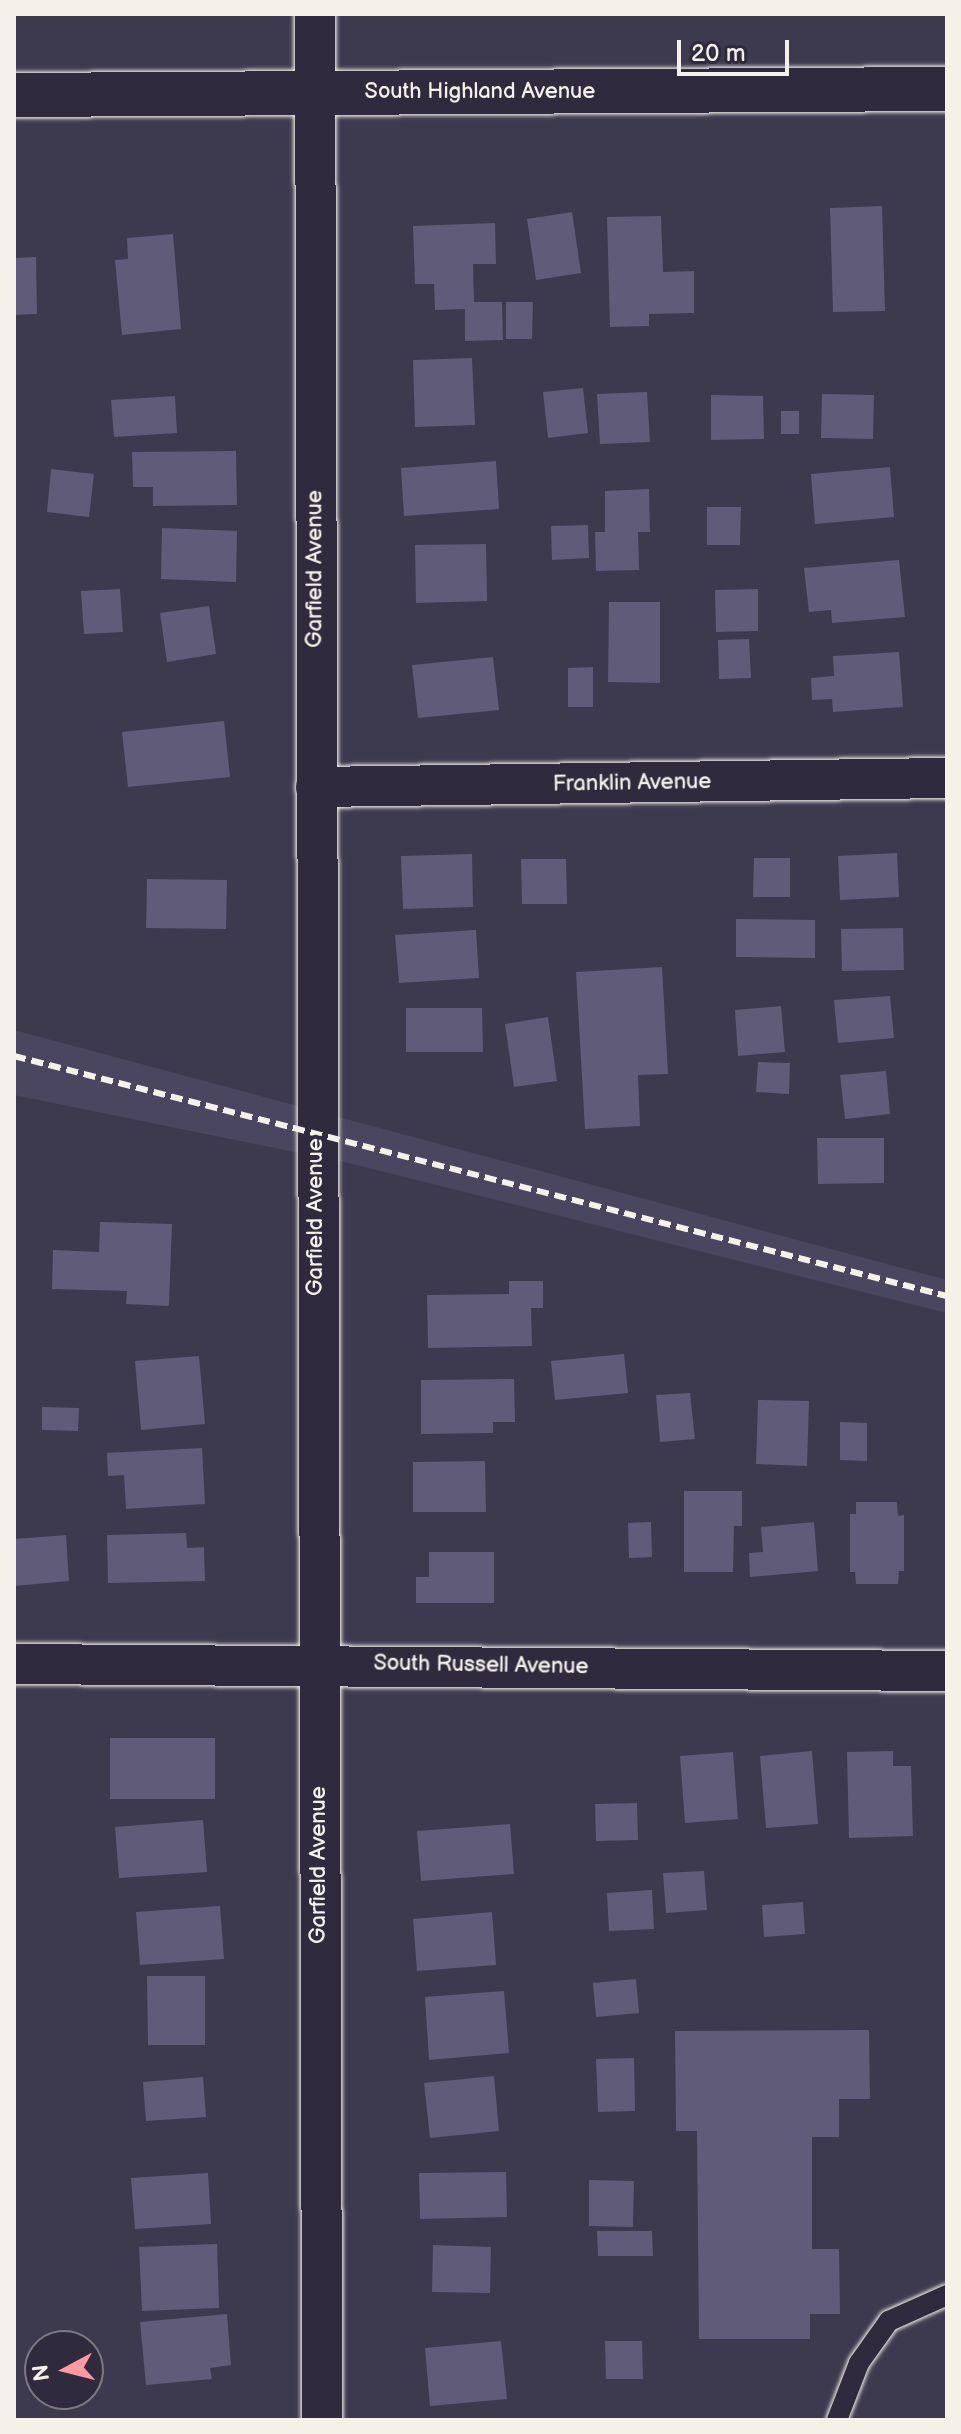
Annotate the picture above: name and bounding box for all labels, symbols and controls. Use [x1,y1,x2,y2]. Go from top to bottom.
scale bar [681,24,793,74]
text: 20 m [691,39,746,68]
street label: South Highland Avenue [365,79,595,105]
street label: Garfield Avenue [302,490,328,648]
street label: Franklin Avenue [553,768,711,798]
street label: Garfield Avenue [303,1138,329,1296]
street label: South Russell Avenue [373,1650,589,1680]
street label: Garfield Avenue [306,1786,332,1944]
north arrow [24,2330,104,2410]
text: N [27,2363,56,2383]

